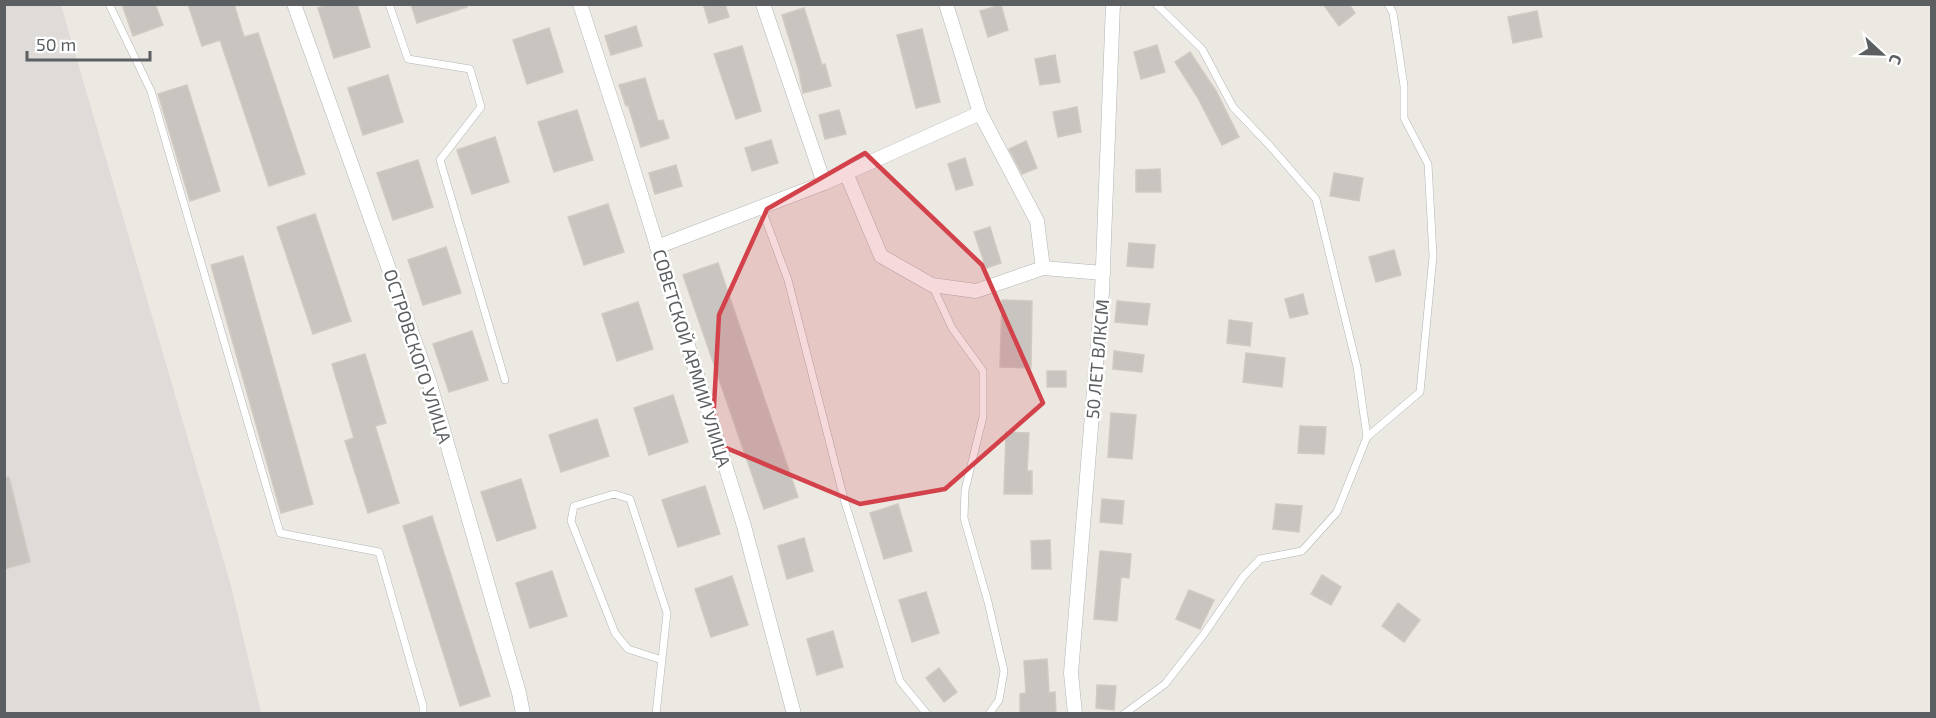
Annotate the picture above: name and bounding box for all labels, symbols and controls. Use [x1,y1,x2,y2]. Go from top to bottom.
scale bar [27,24,150,62]
north arrow [1852,24,1912,84]
text: 50 m [36,33,76,55]
text: С [1886,52,1907,68]
street label: СОВЕТСКОЙ АРМИИ УЛИЦА [648,246,736,470]
street label: ОСТРОВСКОГО УЛИЦА [379,266,457,447]
street label: 50 ЛЕТ ВЛКСМ [1081,298,1113,420]

